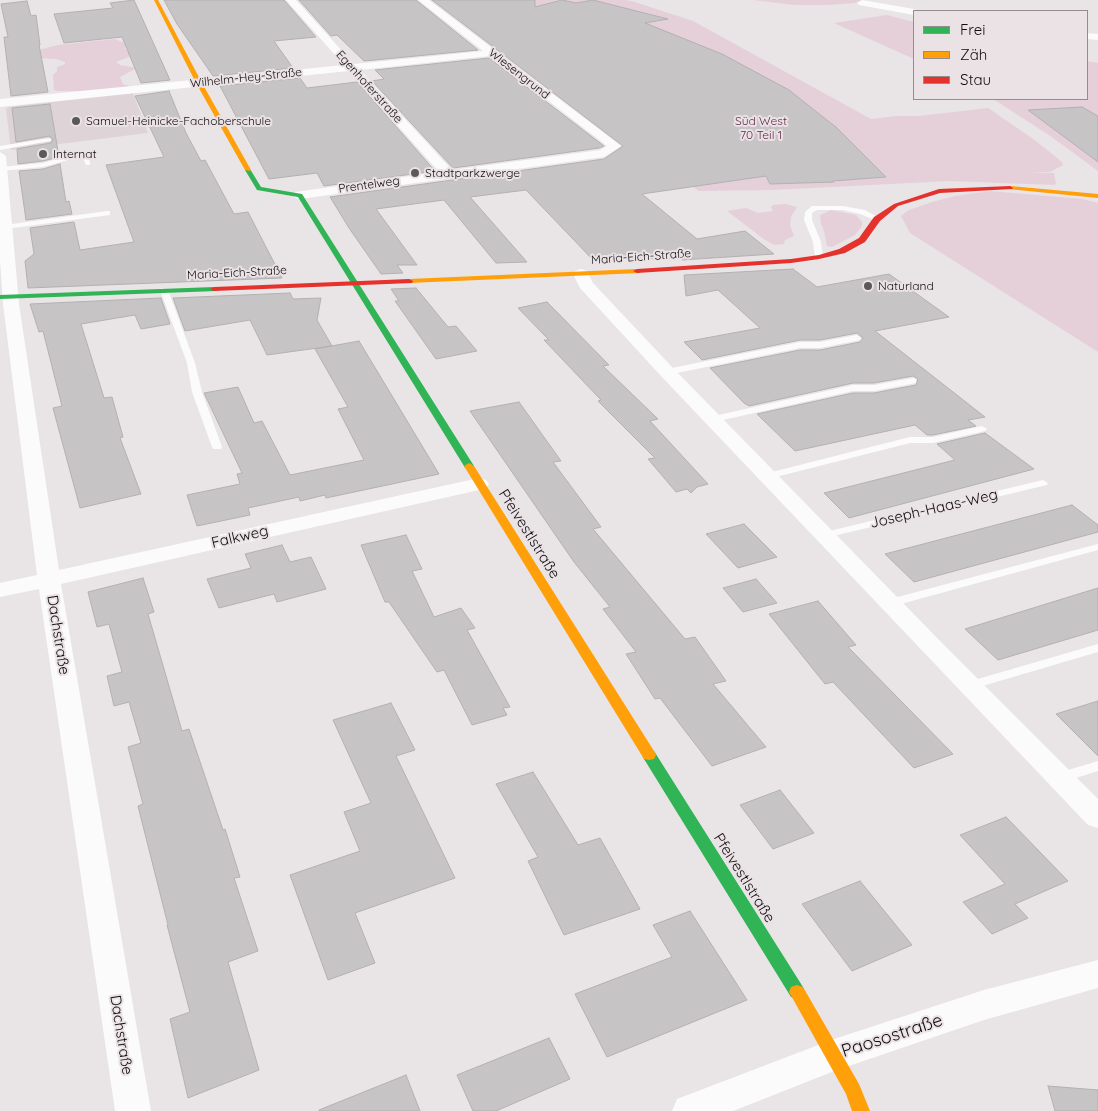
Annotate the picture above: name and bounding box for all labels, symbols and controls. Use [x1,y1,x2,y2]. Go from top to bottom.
legend [913,10,1088,100]
text: Frei [960,20,986,39]
text: Zäh [960,45,987,64]
street label: Wiesengrund [486,46,552,102]
street label: Egenhoferstraße [333,48,405,126]
street label: Wilhelm-Hey-Straße [189,65,303,91]
text: Stau [960,70,991,89]
place label: Samuel-Heinicke-Fachoberschule [86,114,271,128]
park label: Süd West 70 Teil 1 [735,114,787,142]
marker: Samuel-Heinicke-Fachoberschule [70,115,82,127]
place label: Internat [53,147,97,161]
marker: Internat [37,148,49,160]
place label: Stadtparkzwerge [425,166,520,180]
marker: Stadtparkzwerge [409,167,421,179]
street label: Prentelweg [337,174,401,196]
street label: Maria-Eich-Straße [591,246,691,268]
street label: Maria-Eich-Straße [187,263,287,283]
place label: Naturland [878,279,934,293]
marker: Naturland [862,280,874,292]
street label: Pfeivestlstraße [494,486,564,582]
street label: Joseph-Haas-Weg [868,486,1000,532]
street label: Falkweg [210,522,270,552]
street label: Dachstraße [43,594,73,676]
street label: Pfeivestlstraße [709,830,779,926]
street label: Dachstraße [106,994,136,1076]
street label: Paosostraße [839,1010,945,1062]

